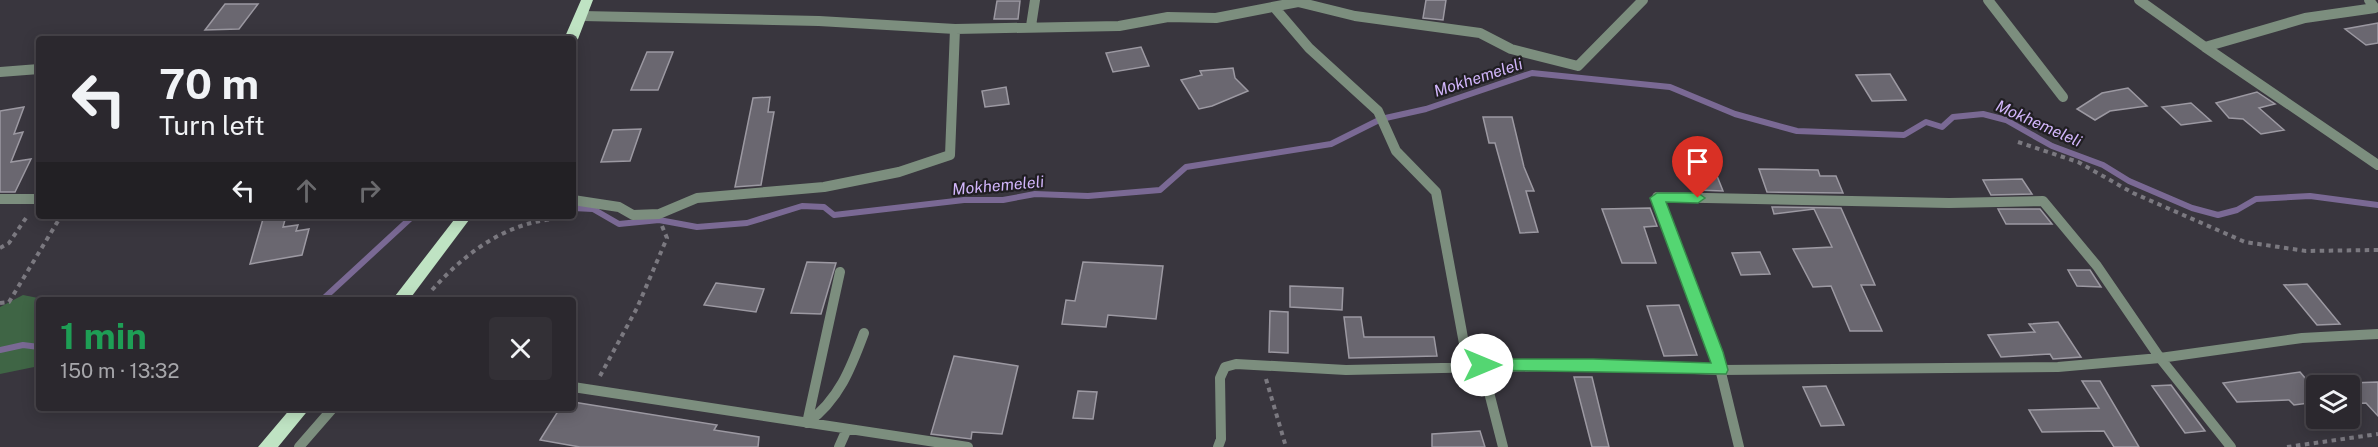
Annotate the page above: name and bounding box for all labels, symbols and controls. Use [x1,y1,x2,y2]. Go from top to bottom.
water label: Mokhemeleli [1431,54,1525,101]
text: 70 m [159,59,259,108]
icon: left [60,60,138,138]
water label: Mokhemeleli [1993,96,2085,151]
text: Turn left [159,109,265,141]
pin [1672,136,1723,198]
icon: arrive [1681,145,1714,178]
water label: Mokhemeleli [951,172,1045,199]
icon: left [227,174,260,207]
icon: ahead [290,174,323,207]
icon: right [353,174,386,207]
text: 1 min [60,315,147,357]
button: close [489,317,552,380]
position arrow [1450,333,1514,397]
text: 150 m · 13:32 [60,359,179,383]
map controls [2306,375,2360,429]
button: layers [2306,375,2360,429]

